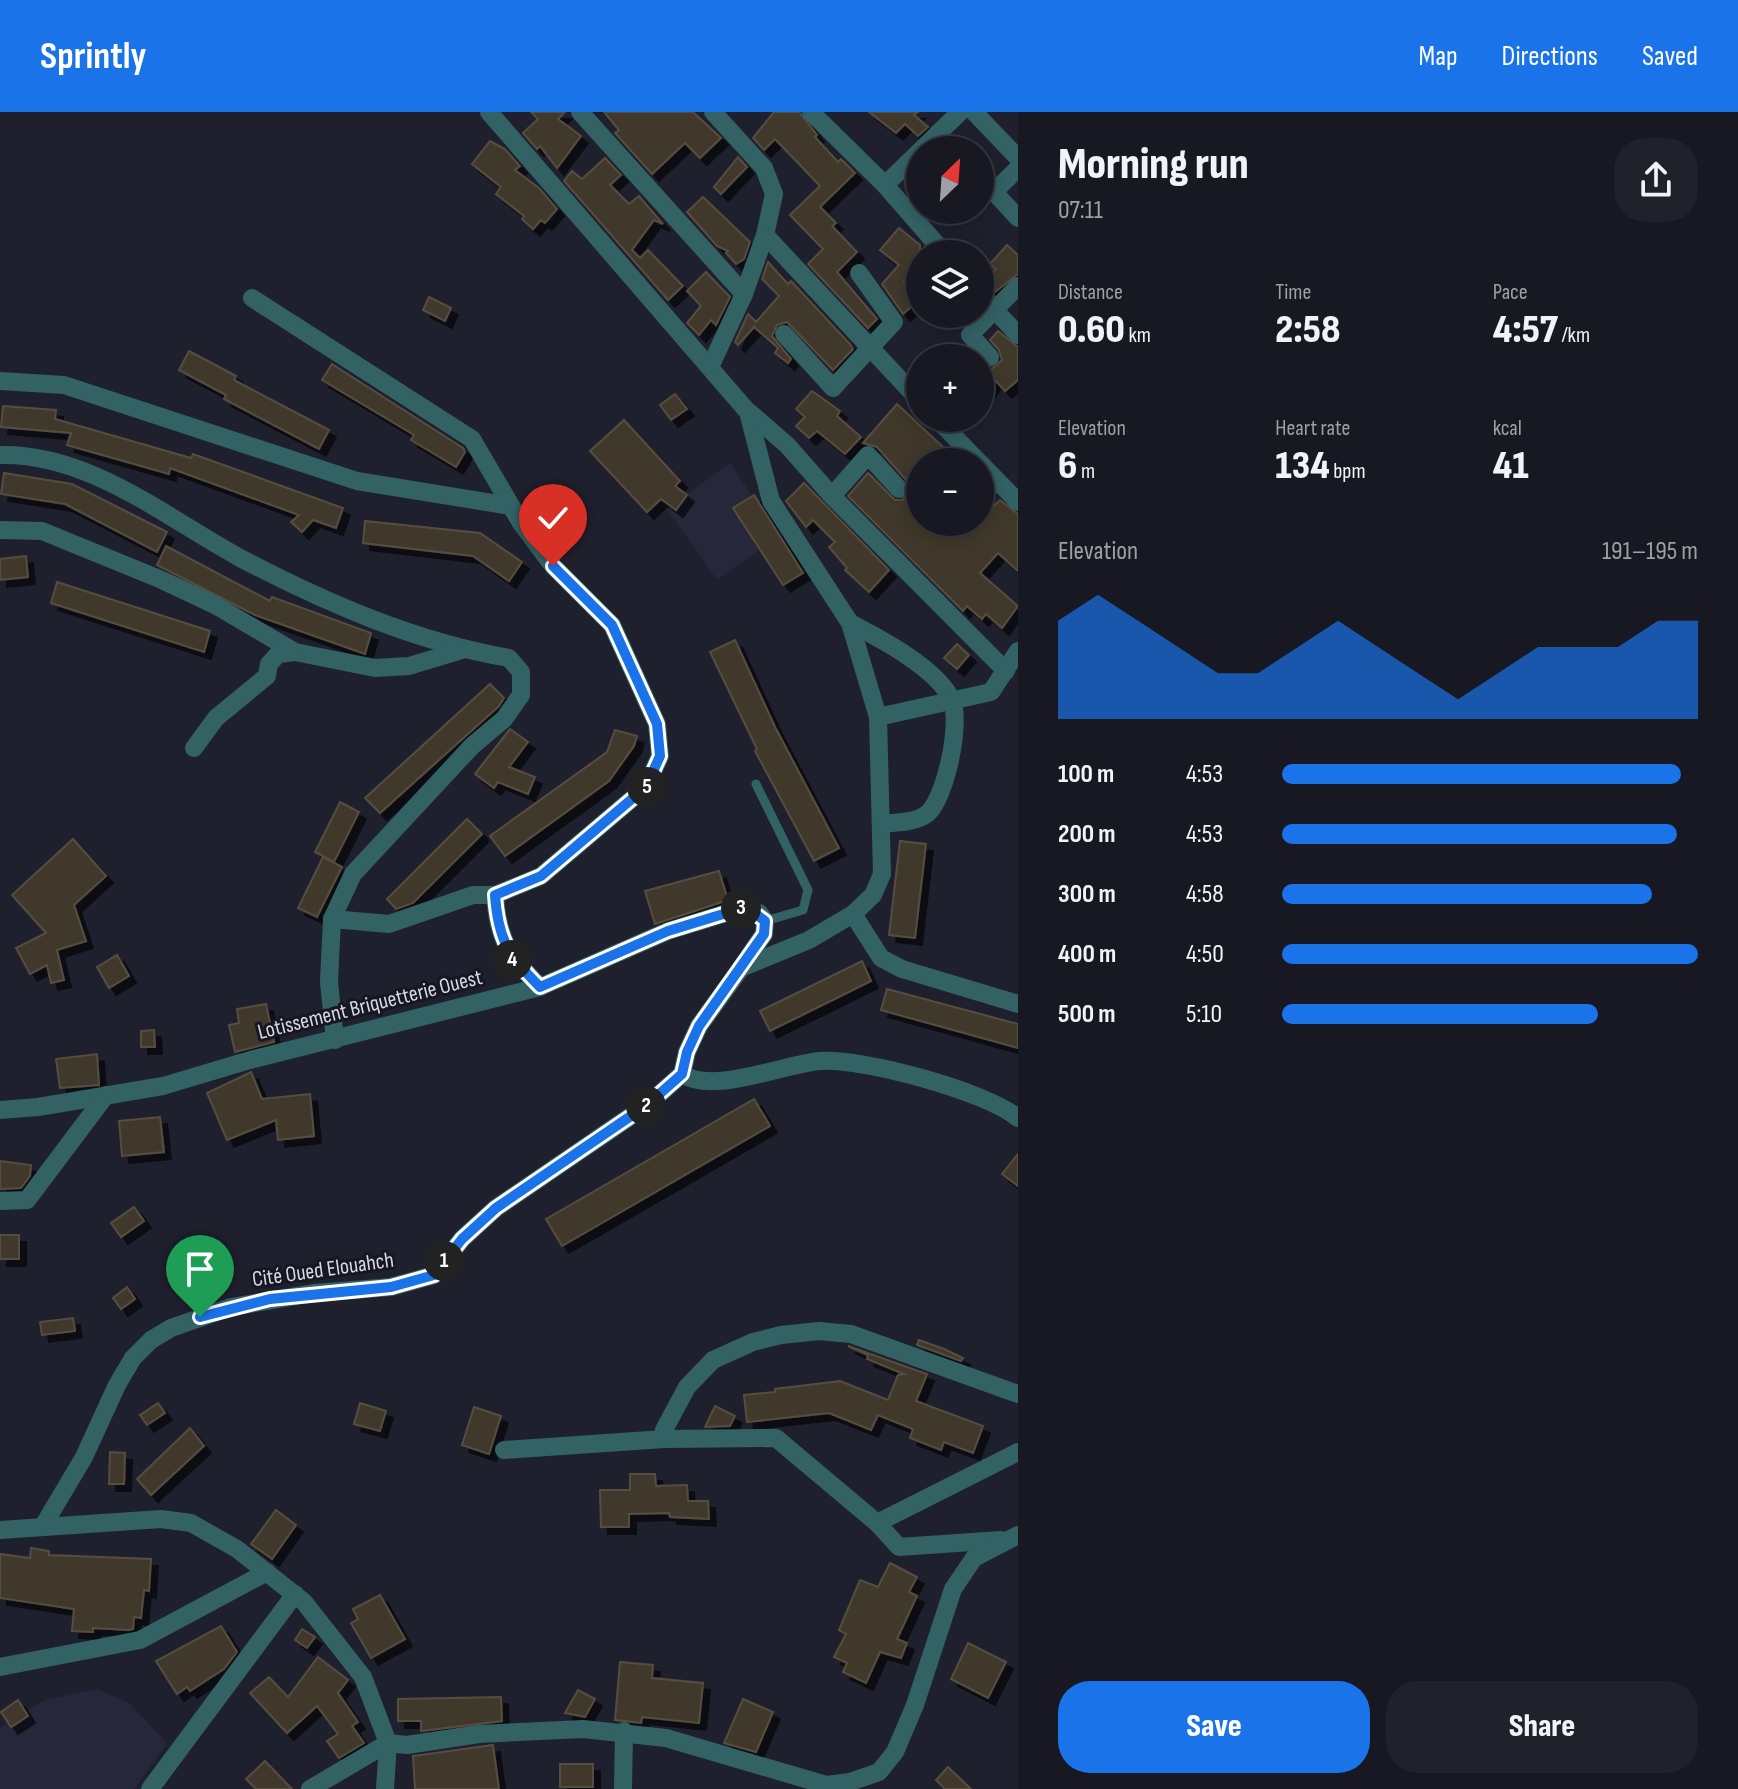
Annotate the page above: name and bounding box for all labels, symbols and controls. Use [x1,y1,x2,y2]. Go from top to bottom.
text: Sprintly [40,34,146,79]
text: Map [1419,40,1458,73]
text: Directions [1502,40,1598,73]
text: Saved [1642,40,1698,73]
north arrow [906,136,994,224]
map controls [906,136,994,536]
text: Morning run [1058,138,1249,191]
button: share [1614,138,1698,222]
text: 07:11 [1058,195,1103,226]
button: layers [906,240,994,328]
text: Distance [1058,279,1123,306]
text: Time [1275,279,1311,306]
text: Pace [1493,279,1528,306]
text: 0.60 [1058,306,1125,354]
text: 2:58 [1275,306,1341,354]
text: 4:57 [1493,306,1558,354]
text: km [1125,322,1151,349]
text: /km [1558,322,1590,349]
button: + [906,344,994,432]
text: Elevation [1058,415,1126,442]
text: Heart rate [1275,415,1350,442]
text: kcal [1493,415,1522,442]
text: 6 [1058,442,1077,490]
text: 134 [1275,442,1330,490]
text: 41 [1493,442,1529,490]
button: − [906,448,994,536]
text: m [1077,458,1095,485]
text: bpm [1330,458,1366,485]
pin [519,484,587,566]
icon: check [531,496,575,540]
text: Elevation [1058,536,1138,567]
text: 191–195 m [1602,536,1698,567]
text: 100 m [1058,759,1114,790]
text: 4:53 [1186,759,1223,790]
pin: 5 [627,767,667,807]
text: 5 [642,773,652,800]
text: 200 m [1058,819,1115,850]
text: 4:53 [1186,819,1223,850]
text: 300 m [1058,879,1116,910]
text: 4:58 [1186,879,1224,910]
pin: 3 [721,888,761,928]
text: 3 [736,894,746,921]
text: 400 m [1058,939,1116,970]
text: 4:50 [1186,939,1224,970]
pin: 4 [492,940,532,980]
text: 4 [507,946,517,973]
street label: Lotissement Briquetterie Ouest [255,964,485,1046]
text: 500 m [1058,999,1115,1030]
text: 5:10 [1186,999,1222,1030]
pin: 2 [626,1086,666,1126]
text: 2 [641,1092,651,1119]
pin [166,1235,234,1317]
pin: 1 [424,1241,464,1281]
icon: arrive [178,1247,222,1291]
street label: Cité Oued Elouahch [250,1247,396,1293]
text: 1 [440,1247,448,1274]
button: Save [1058,1681,1370,1773]
button: Share [1386,1681,1698,1773]

